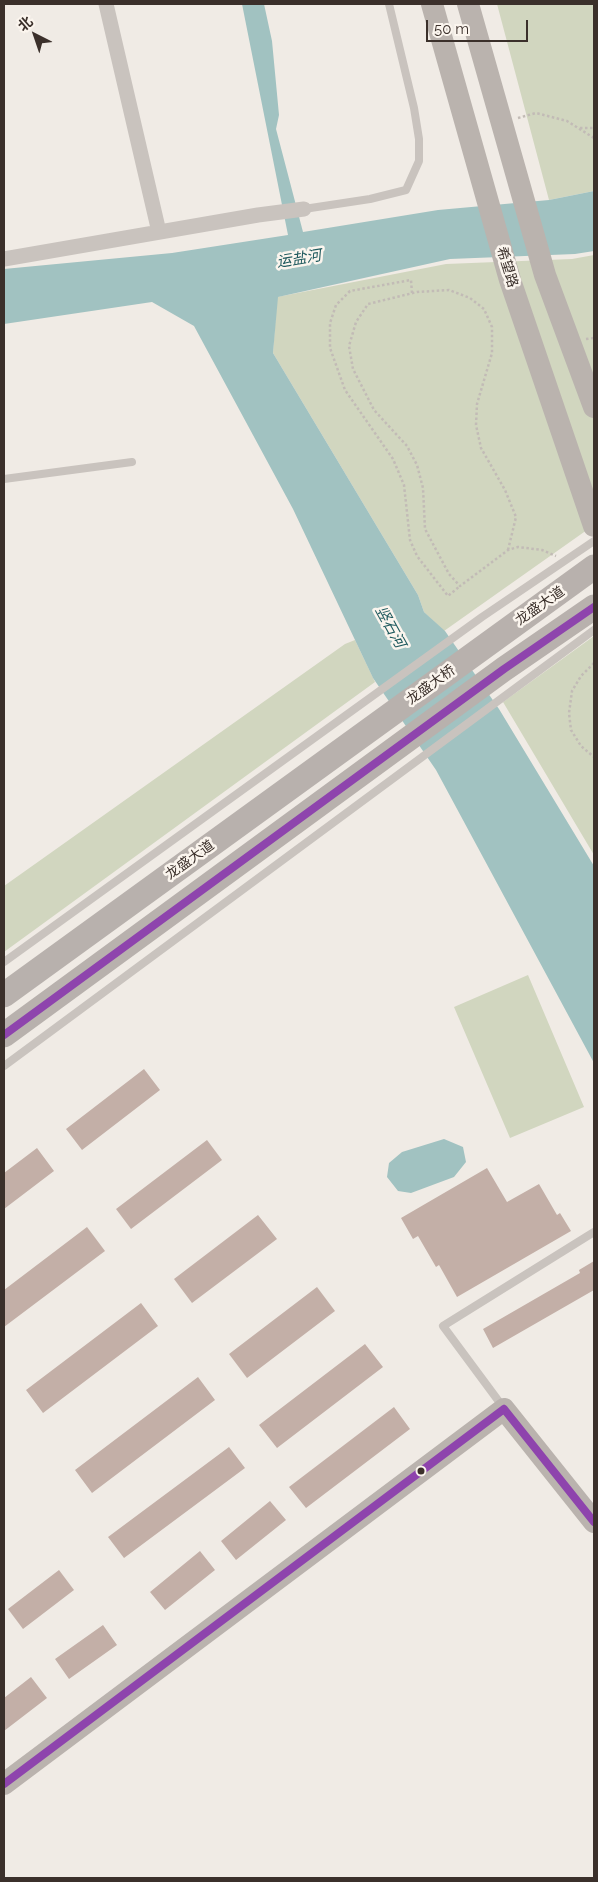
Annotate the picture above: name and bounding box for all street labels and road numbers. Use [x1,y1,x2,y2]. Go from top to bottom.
street label: 希望路 [493,244,521,290]
street label: 龙盛大道 [512,583,568,629]
street label: 龙盛大桥 [403,662,459,708]
street label: 龙盛大道 [162,837,218,883]

